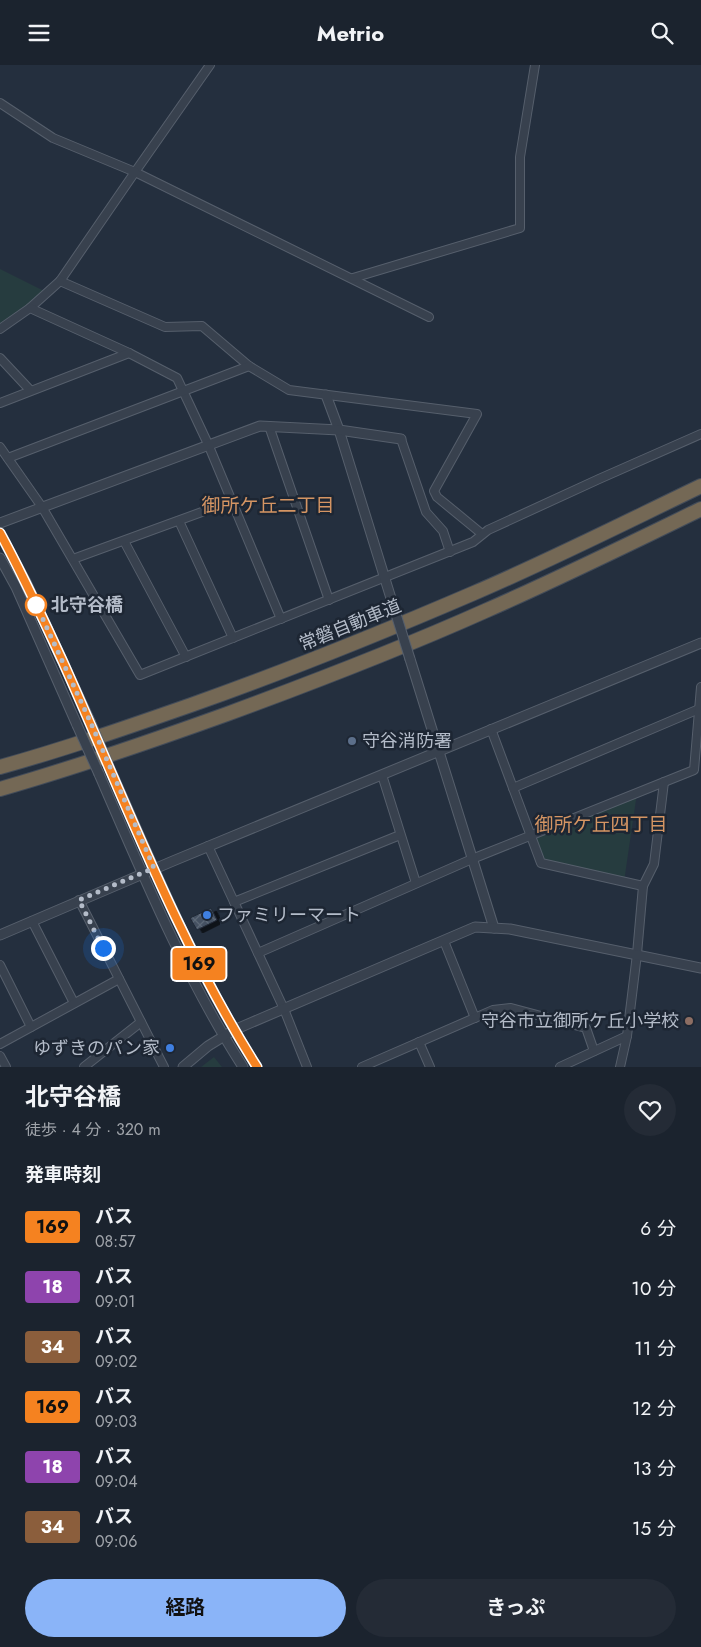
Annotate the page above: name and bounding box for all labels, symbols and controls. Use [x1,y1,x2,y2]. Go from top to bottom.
text: Metrio [317,17,384,49]
icon: menu [25,19,53,47]
icon: search [648,19,676,47]
district label: 御所ケ丘二丁目 [201,492,335,519]
place label: 北守谷橋 [51,592,123,618]
street label: 常磐自動車道 [295,593,405,657]
marker: 北守谷橋 [25,594,47,616]
place label: 守谷消防署 [362,728,452,754]
marker: 守谷消防署 [346,735,358,747]
district label: 御所ケ丘四丁目 [534,811,668,838]
place label: ファミリーマート [217,902,361,928]
marker: ファミリーマート [201,909,213,921]
your location [91,936,116,961]
line badge: 169 [170,948,228,980]
text: 169 [182,951,216,977]
place label: 守谷市立御所ケ丘小学校 [481,1008,679,1034]
marker: 守谷市立御所ケ丘小学校 [683,1015,695,1027]
place label: ゆずきのパン家 [33,1035,160,1061]
marker: ゆずきのパン家 [164,1042,176,1054]
text: 北守谷橋 [25,1079,121,1114]
button: heart [624,1084,676,1136]
text: 徒歩 · 4 分 · 320 m [25,1118,161,1141]
text: 発車時刻 [25,1161,101,1188]
text: バス [95,1203,133,1230]
text: 169 [36,1214,69,1240]
text: 6 分 [640,1215,676,1242]
text: 08:57 [95,1230,136,1253]
text: バス [95,1263,133,1290]
text: 18 [42,1274,63,1300]
text: 10 分 [631,1275,676,1302]
text: 09:01 [95,1290,135,1313]
text: バス [95,1323,133,1350]
text: 34 [41,1334,64,1360]
text: 11 分 [634,1335,676,1362]
text: 09:02 [95,1350,137,1373]
text: バス [95,1383,133,1410]
text: 169 [36,1394,69,1420]
text: 12 分 [632,1395,676,1422]
text: 09:03 [95,1410,137,1433]
text: バス [95,1443,133,1470]
text: 18 [42,1454,63,1480]
text: 13 分 [632,1455,676,1482]
text: 09:04 [95,1470,138,1493]
text: バス [95,1503,133,1530]
text: 34 [41,1514,64,1540]
text: 15 分 [632,1515,676,1542]
text: 09:06 [95,1530,137,1553]
button: 経路 [25,1579,346,1637]
button: きっぷ [356,1579,676,1637]

